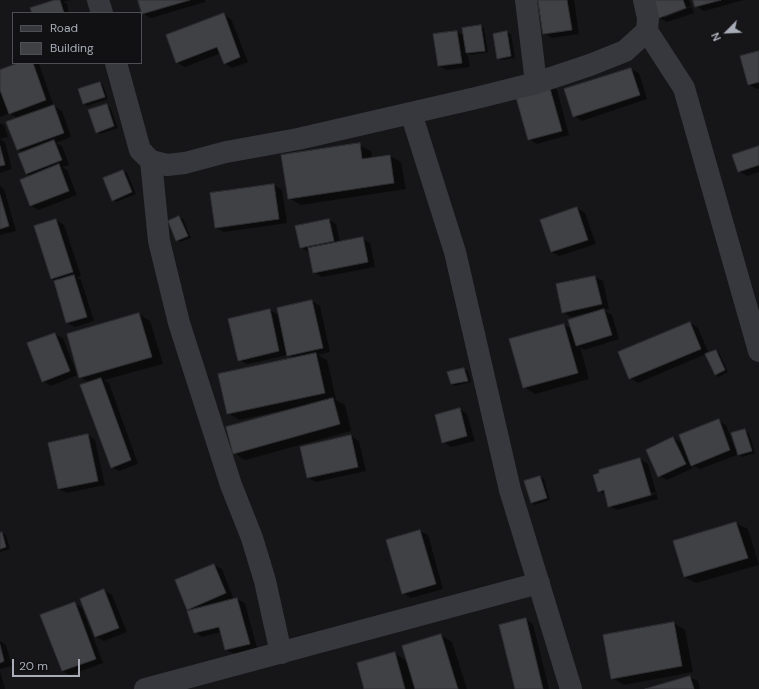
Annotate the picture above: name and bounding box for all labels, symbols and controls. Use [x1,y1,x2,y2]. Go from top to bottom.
legend [12,12,142,64]
north arrow [707,12,747,52]
text: Road [50,20,78,36]
text: N [708,30,724,43]
text: Building [50,40,94,56]
scale bar [14,651,82,677]
text: 20 m [19,658,48,674]

